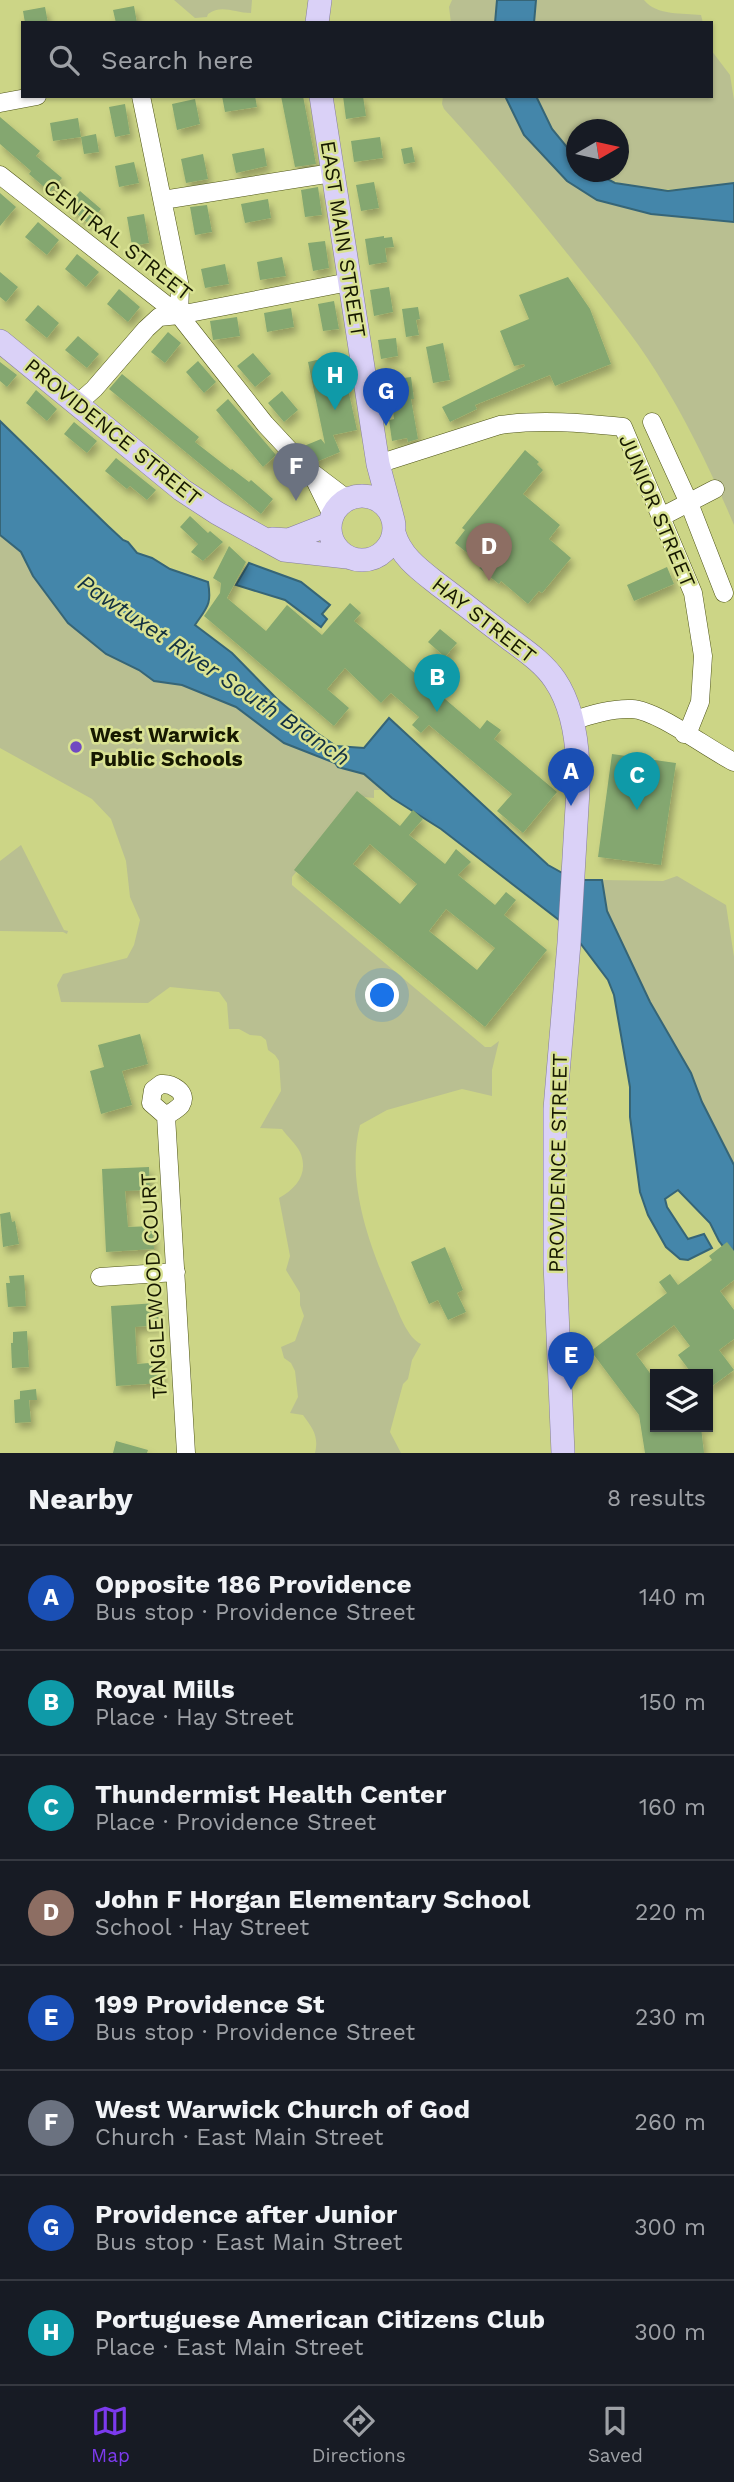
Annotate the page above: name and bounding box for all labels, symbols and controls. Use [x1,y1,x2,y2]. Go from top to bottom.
search box [21,21,713,98]
icon: search [45,41,83,79]
text: Search here [101,45,253,75]
north arrow [566,119,629,182]
street label: EAST MAIN STREET [316,139,371,339]
street label: CENTRAL STREET [39,174,198,306]
pin: H [312,352,358,410]
street label: PROVIDENCE STREET [20,353,207,511]
pin: G [363,368,409,426]
street label: JUNIOR STREET [614,430,701,592]
pin: F [273,443,319,501]
pin: D [466,523,512,581]
water label: Pawtuxet River South Branch [73,569,355,772]
street label: HAY STREET [427,571,542,668]
pin: B [414,654,460,712]
place label: West Warwick Public Schools [90,722,243,771]
marker: West Warwick Public Schools [68,739,84,755]
pin: A [548,748,594,806]
pin: C [614,752,660,810]
your location [365,978,399,1012]
street label: PROVIDENCE STREET [543,1053,572,1273]
street label: TANGLEWOOD COURT [135,1172,172,1400]
pin: E [548,1332,594,1390]
map controls [650,1369,713,1432]
button: layers [650,1369,713,1432]
text: Nearby [28,1481,133,1516]
text: 8 results [607,1485,706,1512]
text: Opposite 186 Providence [95,1569,411,1599]
text: A [43,1584,59,1611]
text: 140 m [639,1584,706,1611]
text: Bus stop · Providence Street [95,1599,415,1626]
text: Royal Mills [95,1674,235,1704]
text: B [43,1689,59,1716]
text: 150 m [640,1689,706,1716]
text: Place · Hay Street [95,1704,294,1731]
text: Thundermist Health Center [95,1779,446,1809]
text: C [43,1794,59,1821]
text: 160 m [639,1794,706,1821]
text: Place · Providence Street [95,1809,376,1836]
text: John F Horgan Elementary School [95,1884,530,1914]
text: D [43,1899,59,1926]
text: 220 m [635,1899,706,1926]
text: School · Hay Street [95,1914,309,1941]
text: 199 Providence St [95,1989,324,2019]
text: E [44,2004,58,2031]
text: 230 m [635,2004,706,2031]
text: Bus stop · Providence Street [95,2019,415,2046]
text: West Warwick Church of God [95,2094,470,2124]
text: F [44,2109,58,2136]
text: 260 m [635,2109,706,2136]
text: Church · East Main Street [95,2124,383,2151]
text: Providence after Junior [95,2199,397,2229]
text: G [43,2214,59,2241]
text: 300 m [634,2214,706,2241]
text: Bus stop · East Main Street [95,2229,402,2256]
text: Portuguese American Citizens Club [95,2304,545,2334]
text: H [42,2319,60,2346]
text: 300 m [634,2319,706,2346]
text: Place · East Main Street [95,2334,363,2361]
tab: Map [91,2402,130,2467]
tab: Directions [312,2402,406,2467]
tab: Saved [588,2402,643,2467]

